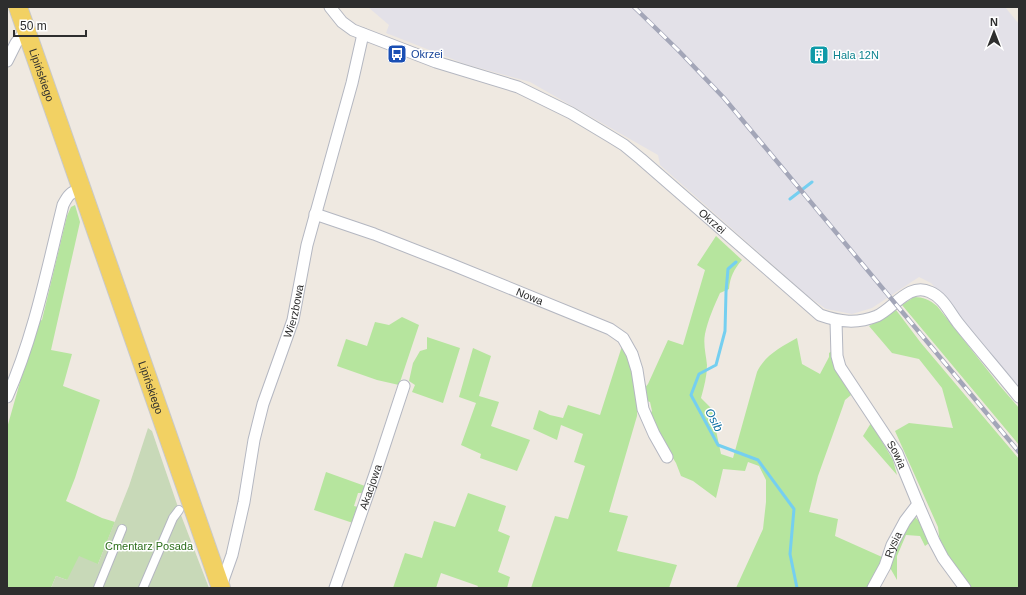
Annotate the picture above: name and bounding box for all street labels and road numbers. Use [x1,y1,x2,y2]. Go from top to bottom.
street label: Lipińskiego [27,47,57,103]
street label: Okrzei [696,206,728,236]
street label: Wierzbowa [281,283,306,340]
street label: Nowa [514,285,546,307]
street label: Lipińskiego [136,359,166,415]
street label: Sowia [884,438,909,471]
street label: Akacjowa [357,462,384,511]
street label: Rysia [882,529,905,559]

